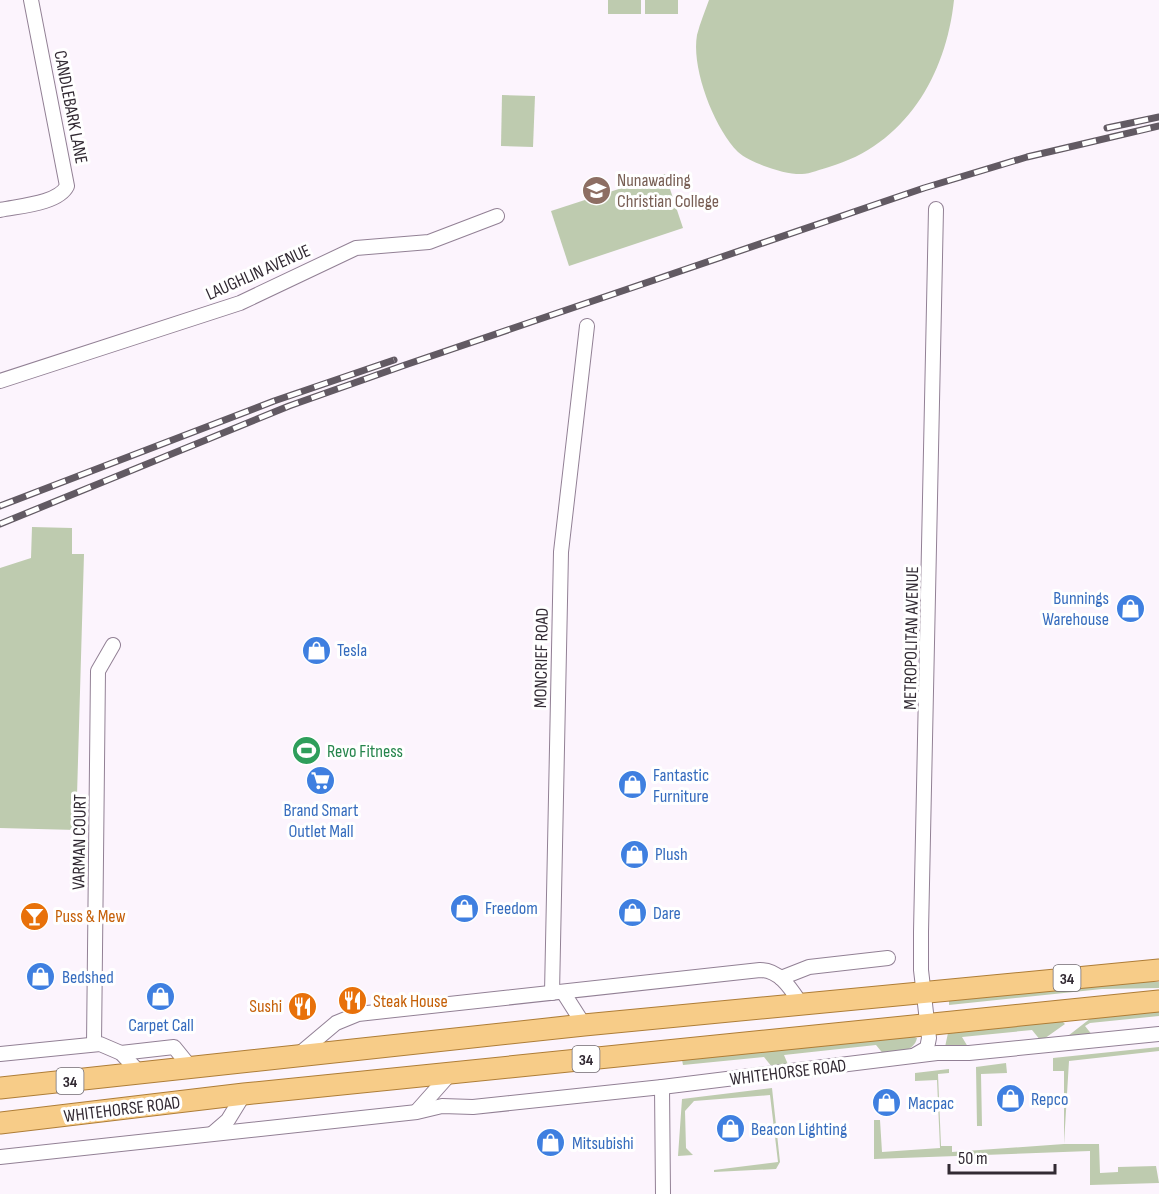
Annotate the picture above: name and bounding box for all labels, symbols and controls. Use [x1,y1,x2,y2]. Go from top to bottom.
street label: CANDLEBARK LANE [49,49,92,165]
place label: Nunawading Christian College [617,170,719,212]
school or university icon: Nunawading Christian College [580,174,612,206]
street label: LAUGHLIN AVENUE [203,240,314,305]
street label: METROPOLITAN AVENUE [900,566,923,710]
place label: Bunnings Warehouse [1042,588,1109,630]
shop icon: Bunnings Warehouse [1114,592,1146,624]
street label: MONCRIEF ROAD [530,608,553,708]
shop icon: Tesla [300,634,332,666]
place label: Tesla [337,640,367,661]
sports icon: Revo Fitness [290,735,322,767]
place label: Revo Fitness [327,741,403,762]
supermarket icon: Brand Smart Outlet Mall [305,765,337,797]
place label: Fantastic Furniture [653,765,709,807]
shop icon: Fantastic Furniture [616,769,648,801]
street label: VARMAN COURT [68,794,91,890]
place label: Brand Smart Outlet Mall [284,800,359,842]
shop icon: Plush [618,838,650,870]
place label: Plush [655,844,688,865]
shop icon: Freedom [448,892,480,924]
shop icon: Dare [616,897,648,929]
place label: Freedom [485,898,538,919]
bar icon: Puss & Mew [18,900,50,932]
place label: Dare [653,903,681,924]
place label: Puss & Mew [55,906,126,927]
shop icon: Bedshed [25,961,57,993]
road number: 34 [1054,965,1080,991]
place label: Bedshed [62,967,114,988]
shop icon: Carpet Call [145,980,177,1012]
restaurant icon: Steak House [336,985,368,1017]
restaurant icon: Sushi [287,990,319,1022]
place label: Steak House [373,991,448,1012]
place label: Sushi [249,996,282,1017]
place label: Carpet Call [128,1015,194,1036]
road number: 34 [572,1046,600,1072]
street label: WHITEHORSE ROAD [729,1055,847,1090]
road number: 34 [56,1068,84,1094]
shop icon: Repco [994,1083,1026,1115]
shop icon: Macpac [871,1087,903,1119]
place label: Repco [1031,1089,1068,1110]
street label: WHITEHORSE ROAD [63,1092,181,1127]
place label: Macpac [908,1093,954,1114]
shop icon: Beacon Lighting [714,1113,746,1145]
place label: Beacon Lighting [751,1119,847,1140]
shop icon: Mitsubishi [535,1127,567,1159]
place label: Mitsubishi [572,1133,634,1154]
scale bar [949,1137,1056,1175]
text: 50 m [958,1148,988,1169]

